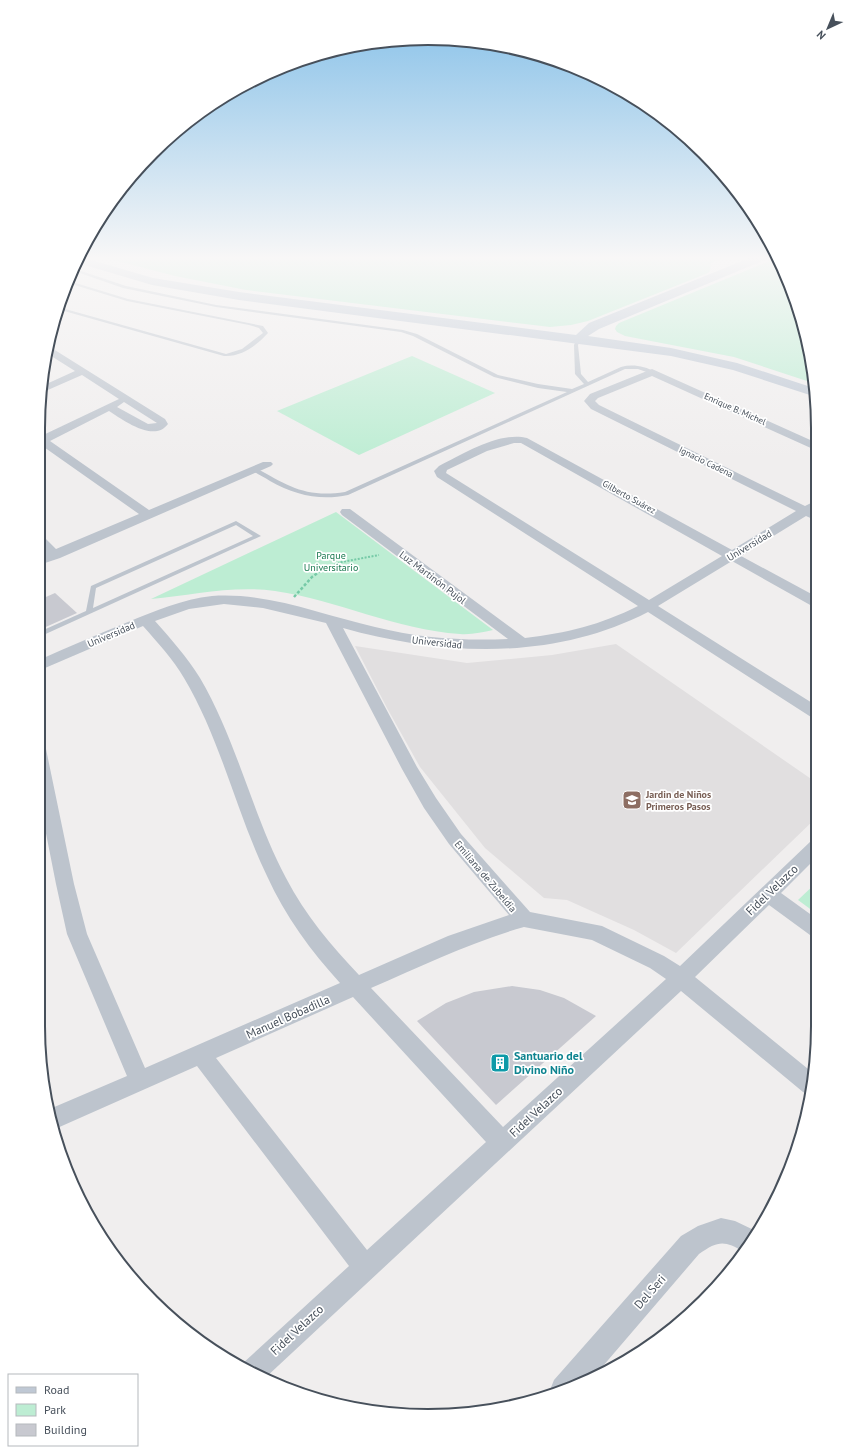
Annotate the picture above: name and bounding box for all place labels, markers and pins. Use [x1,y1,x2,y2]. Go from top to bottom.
place label: Jardin de Niños Primeros Pasos [645,788,711,813]
school or university icon: Jardin de Niños Primeros Pasos [621,789,643,811]
place label: Santuario del Divino Niño [514,1048,583,1077]
building icon: Santuario del Divino Niño [489,1052,511,1074]

